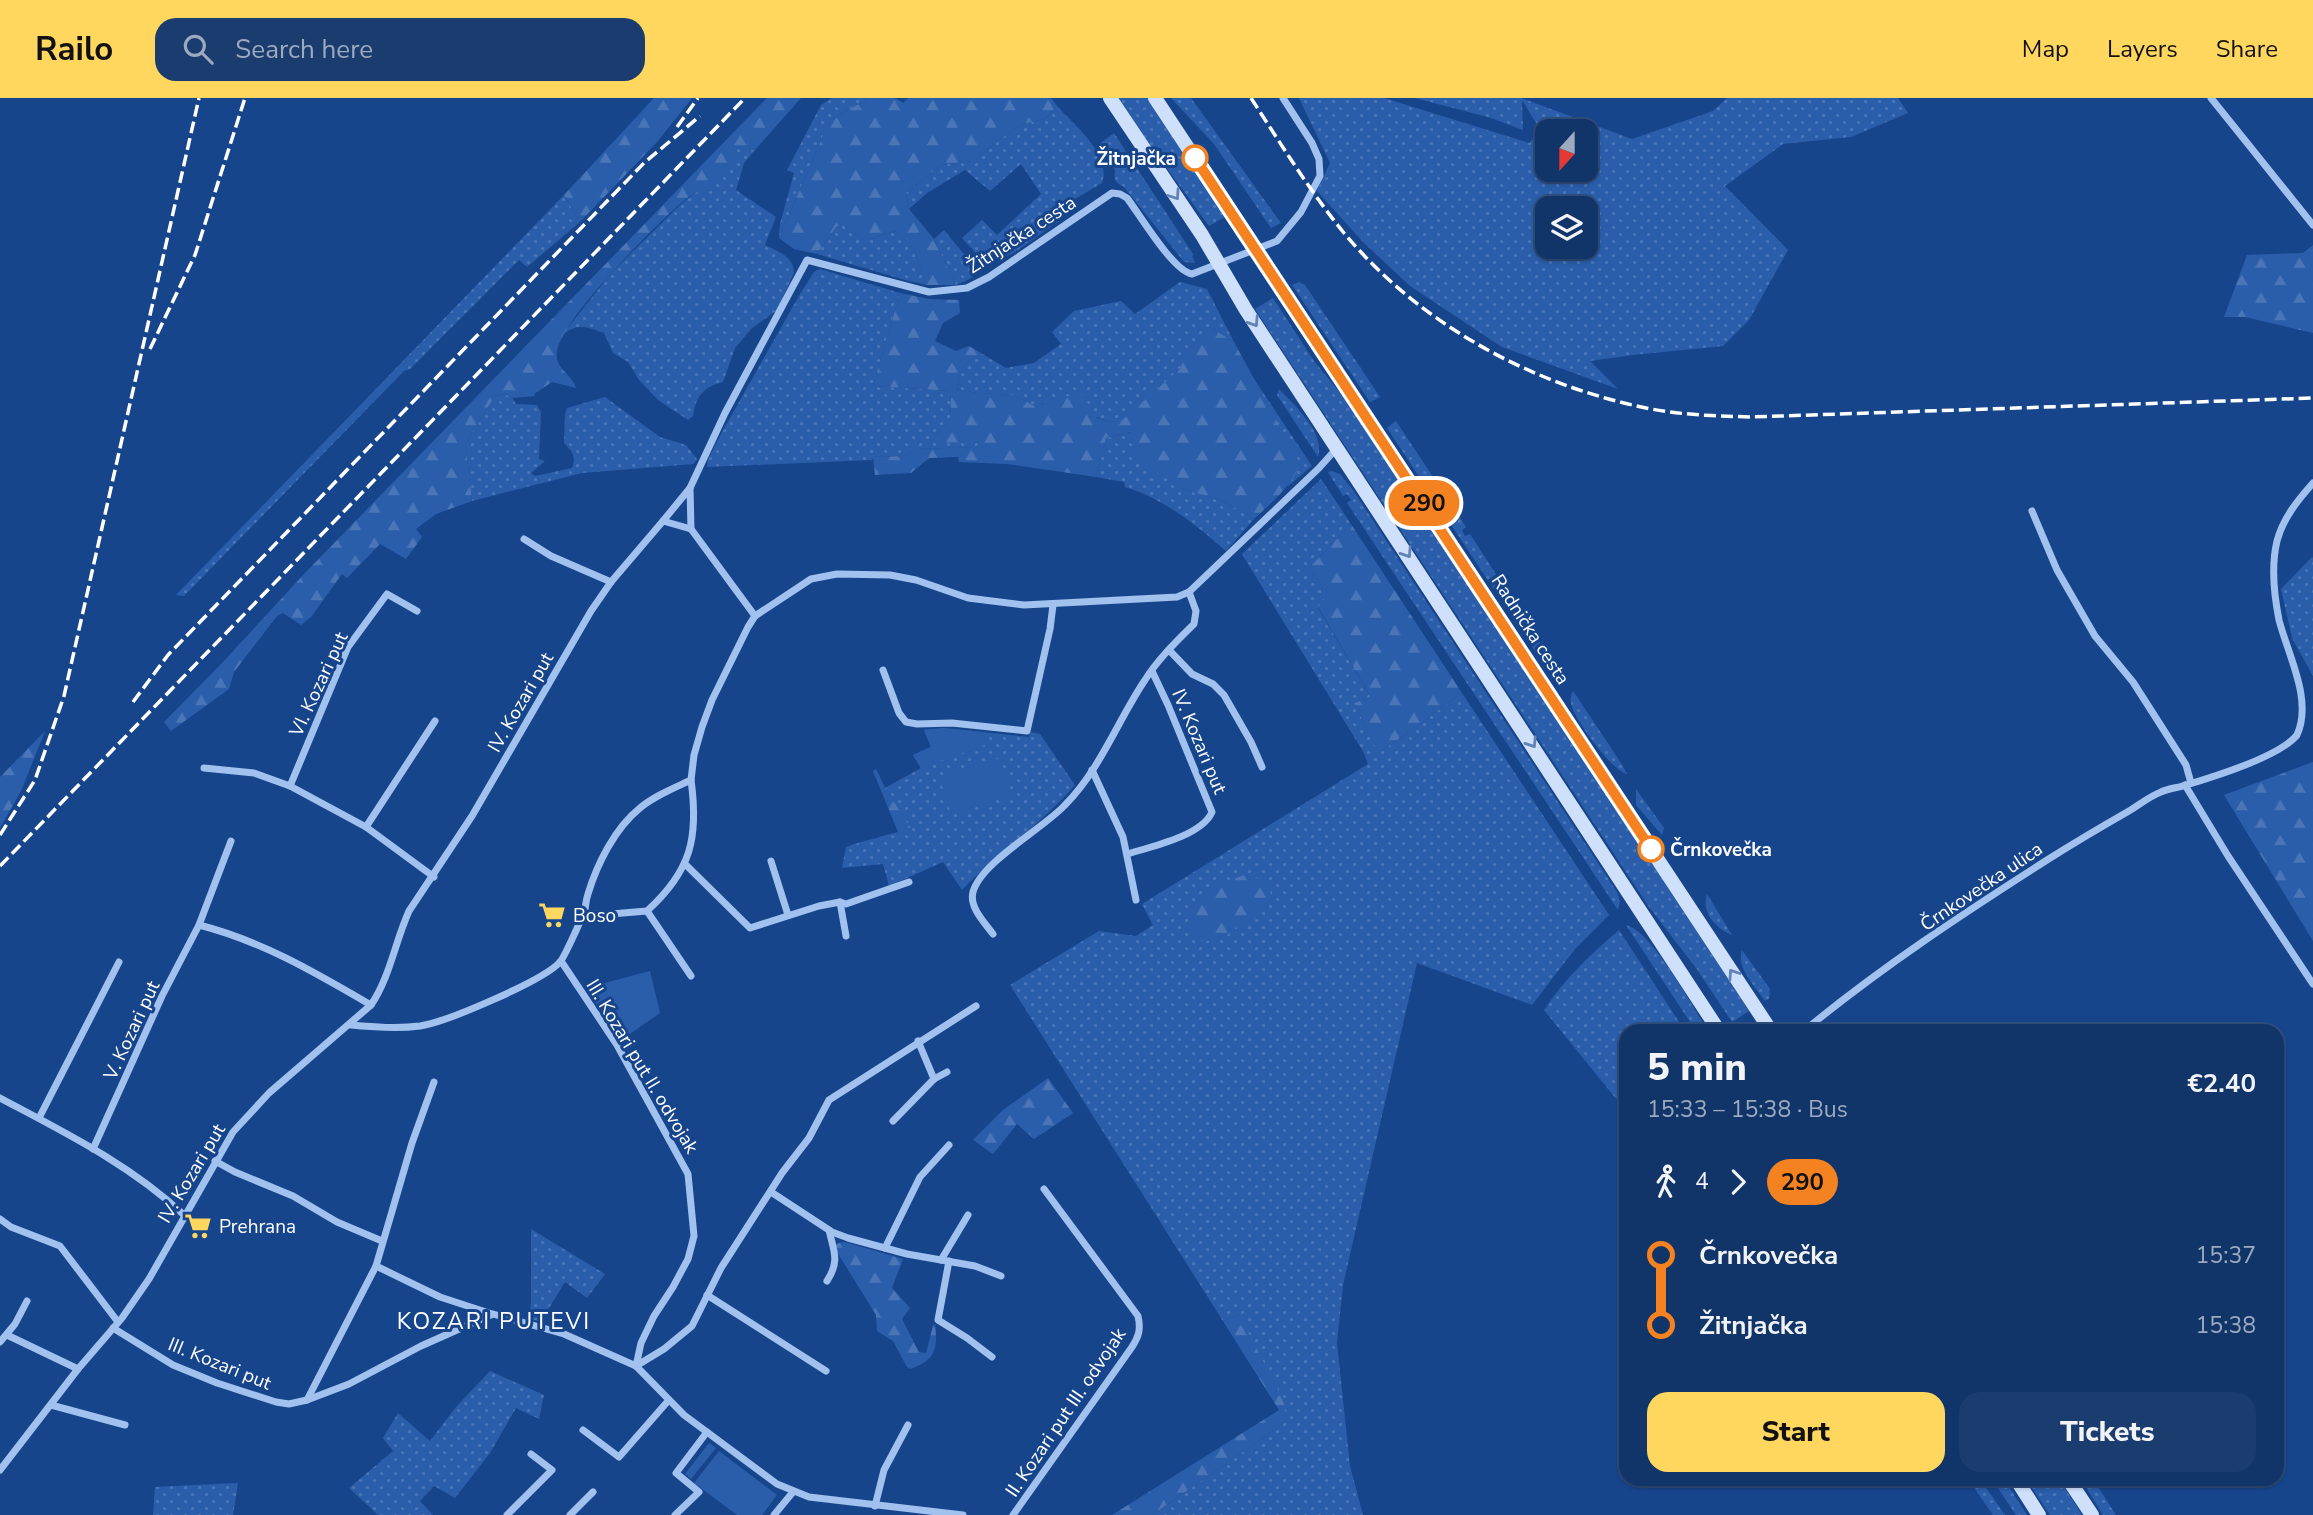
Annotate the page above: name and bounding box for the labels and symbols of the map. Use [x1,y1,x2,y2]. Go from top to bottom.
north arrow [1535,119,1598,182]
marker: Žitnjačka [1182,145,1208,171]
place label: Žitnjačka [1096,146,1176,172]
one-way arrow [1167,188,1180,201]
street label: Žitnjačka cesta [962,190,1081,280]
one-way arrow [1245,314,1258,327]
line badge: 290 [1384,480,1464,526]
one-way arrow [1398,545,1411,558]
street label: Radnička cesta [1485,569,1576,690]
street label: VI. Kozari put [283,628,355,742]
street label: IV. Kozari put [482,647,560,757]
street label: IV. Kozari put [1165,685,1233,798]
one-way arrow [1523,735,1536,748]
marker: Črnkovečka [1638,836,1664,862]
street label: Črnkovečka ulica [1915,836,2048,937]
place label: Črnkovečka [1670,837,1772,863]
supermarket icon: Boso [537,900,567,930]
place label: Boso [573,903,616,929]
one-way arrow [1729,969,1742,982]
street label: III. Kozari put II. odvojak [580,975,705,1159]
street label: V. Kozari put [97,976,166,1085]
street label: IV. Kozari put [152,1119,232,1228]
supermarket icon: Prehrana [183,1211,213,1241]
place label: Prehrana [219,1214,296,1240]
district label: KOZARI PUTEVI [397,1306,591,1337]
street label: II. Kozari put III. odvojak [999,1322,1132,1502]
street label: III. Kozari put [164,1331,275,1397]

